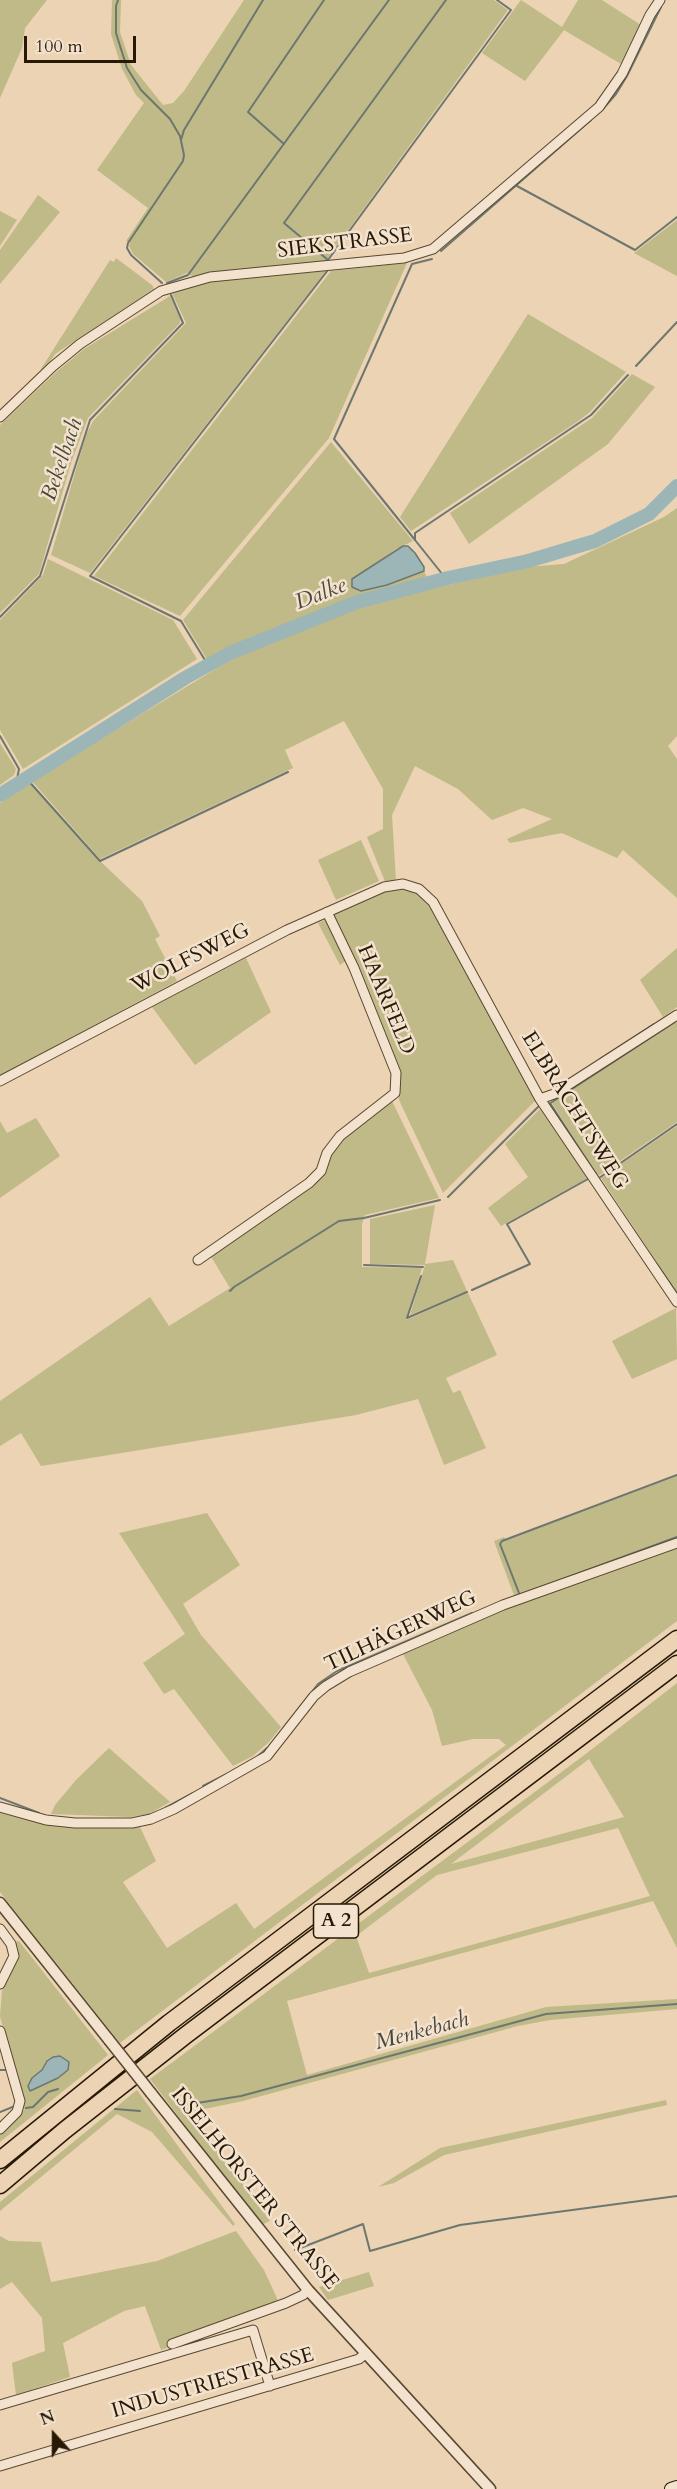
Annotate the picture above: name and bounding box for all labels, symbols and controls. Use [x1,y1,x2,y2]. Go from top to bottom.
scale bar [27,24,140,62]
text: 100 m [35,34,83,59]
street label: SIEKSTRASSE [276,223,414,265]
water label: Bekelbach [37,415,89,505]
water label: Dalke [292,573,350,617]
street label: WOLFSWEG [128,918,254,1000]
street label: HAARFELD [351,941,419,1059]
street label: ELBRACHTSWEG [515,1027,633,1195]
street label: TILHÄGERWEG [321,1586,481,1678]
road number: A 2 [314,1904,358,1938]
water label: Menkebach [372,2007,472,2057]
street label: ISSELHORSTER STRASSE [165,2083,343,2295]
street label: INDUSTRIESTRASSE [109,2343,317,2425]
north arrow [24,2405,84,2465]
text: N [37,2405,58,2431]

